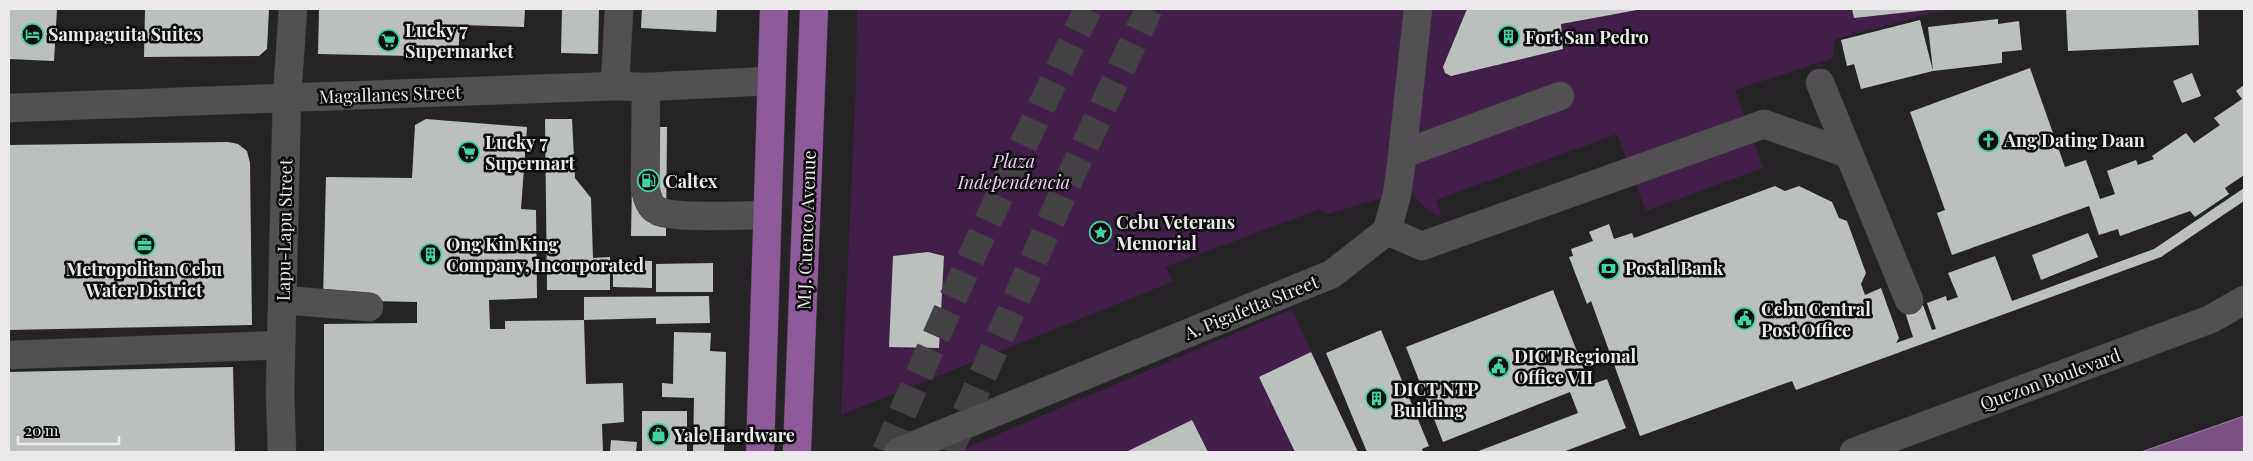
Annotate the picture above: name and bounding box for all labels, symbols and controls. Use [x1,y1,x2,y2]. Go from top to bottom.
place label: Lucky 7 Supermarket [405,18,514,63]
hotel icon: Sampaguita Suites [20,22,44,46]
place label: Sampaguita Suites [48,22,201,46]
building icon: Fort San Pedro [1497,25,1521,49]
place label: Fort San Pedro [1525,25,1649,49]
supermarket icon: Lucky 7 Supermarket [377,28,401,52]
street label: Magallanes Street [318,79,462,108]
church icon: Ang Dating Daan [1976,128,2000,152]
place label: Ang Dating Daan [2003,128,2145,152]
place label: Lucky 7 Supermart [485,130,576,175]
supermarket icon: Lucky 7 Supermart [457,140,481,164]
park label: Plaza Independencia [957,149,1070,194]
street label: M.J. Cuenco Avenue [791,150,821,310]
street label: Lapu-Lapu Street [271,158,297,301]
fuel station icon: Caltex [637,169,661,193]
place label: Caltex [665,169,718,193]
place label: Cebu Veterans Memorial [1116,210,1235,255]
place icon: Cebu Veterans Memorial [1088,220,1112,244]
office icon: Metropolitan Cebu Water District [132,232,156,256]
place label: Ong Kin King Company, Incorporated [446,232,644,277]
building icon: Ong Kin King Company, Incorporated [418,242,442,266]
bank icon: Postal Bank [1597,256,1621,280]
place label: Postal Bank [1625,256,1724,280]
place label: Metropolitan Cebu Water District [66,257,222,302]
street label: A. Pigafetta Street [1179,269,1322,345]
place label: Cebu Central Post Office [1761,297,1871,342]
public building icon: Cebu Central Post Office [1733,307,1757,331]
street label: Quezon Boulevard [1976,342,2124,416]
place label: DICT Regional Office VII [1514,344,1637,389]
public building icon: DICT Regional Office VII [1486,354,1510,378]
place label: DICT NTP Building [1393,377,1479,422]
building icon: DICT NTP Building [1365,387,1389,411]
scale bar [18,414,119,446]
text: 20 m [25,420,59,440]
shop icon: Yale Hardware [646,423,670,447]
place label: Yale Hardware [673,423,795,447]

